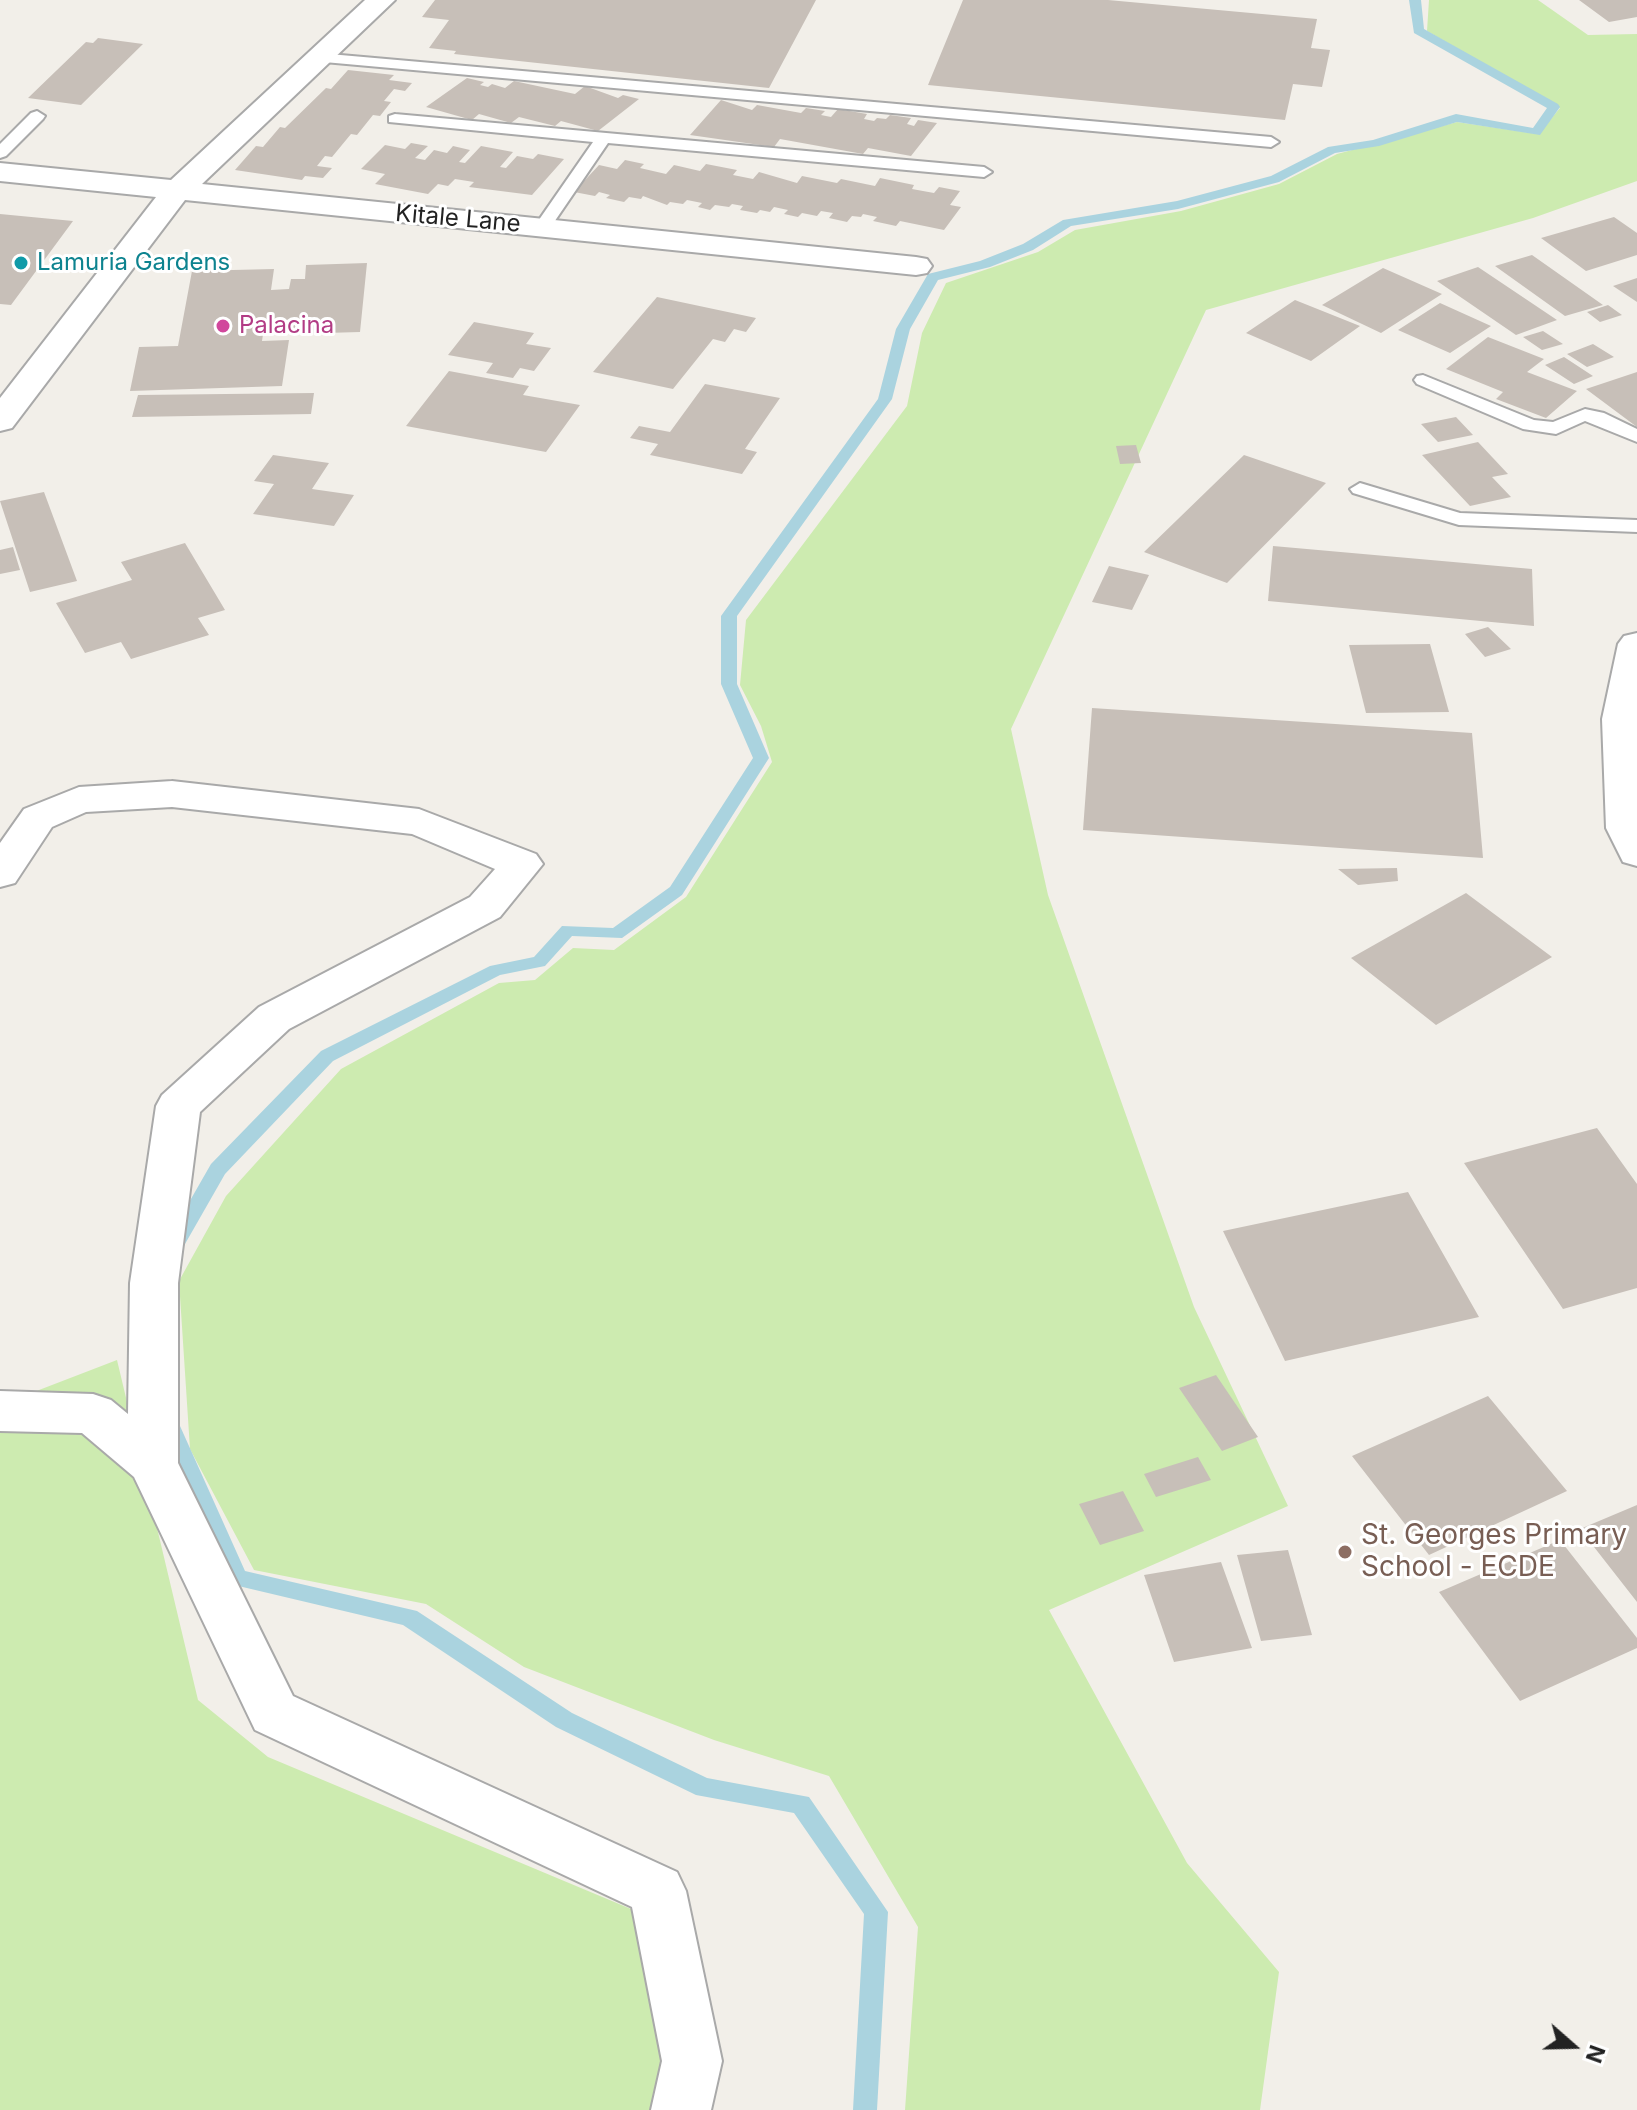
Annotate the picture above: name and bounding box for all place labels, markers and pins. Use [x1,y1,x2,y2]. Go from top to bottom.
place label: Lamuria Gardens [37,249,230,277]
marker: Lamuria Gardens [12,254,30,272]
place label: Palacina [239,312,334,340]
marker: Palacina [214,317,232,335]
place label: St. Georges Primary School - ECDE [1361,1519,1627,1585]
marker: St. Georges Primary School - ECDE [1336,1543,1354,1561]

